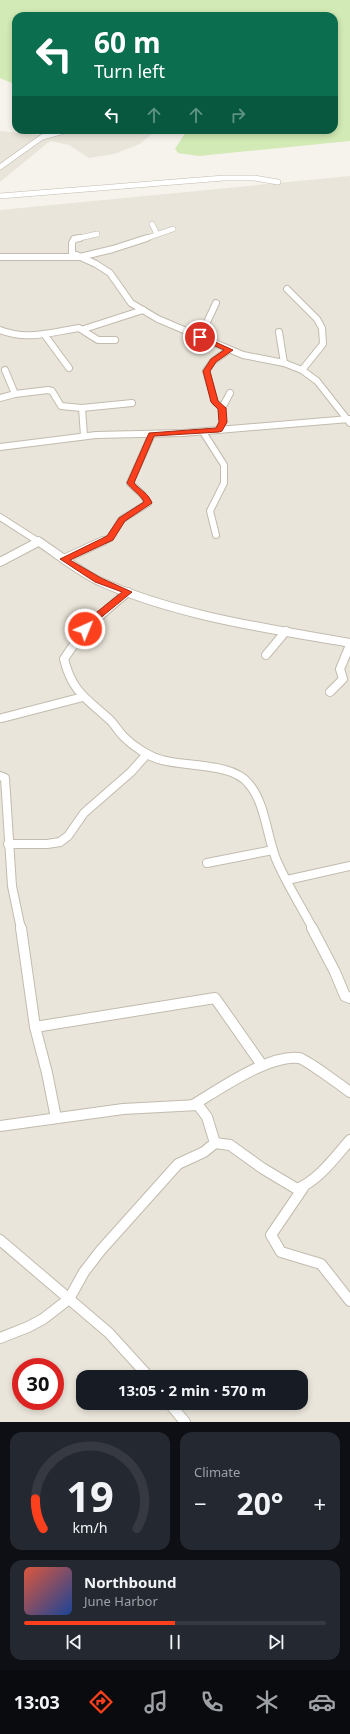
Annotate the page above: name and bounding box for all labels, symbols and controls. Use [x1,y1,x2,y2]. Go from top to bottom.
text: 60 m [94,23,161,61]
icon: left [28,28,80,80]
text: Turn left [94,59,165,83]
icon: left [101,104,123,126]
icon: ahead [143,104,165,126]
icon: ahead [185,104,207,126]
icon: right [227,104,249,126]
pin [183,320,217,354]
icon: arrive [189,326,211,348]
position arrow [64,608,106,650]
speed limit sign: 30 [12,1358,64,1410]
text: 13:05 · 2 min · 570 m [118,1380,266,1400]
text: Climate [194,1463,240,1481]
text: 19 [66,1468,114,1524]
text: 20° [236,1483,284,1524]
text: − [194,1488,207,1518]
text: + [313,1488,326,1518]
text: km/h [72,1518,108,1537]
text: Northbound [84,1572,176,1592]
text: June Harbor [84,1592,158,1610]
icon: previous [63,1631,85,1653]
icon: pause [164,1631,186,1653]
icon: next [265,1631,287,1653]
icon: directions [87,1688,115,1716]
icon: music [142,1688,170,1716]
icon: phone [198,1688,226,1716]
icon: climate [253,1688,281,1716]
icon: car [308,1688,336,1716]
text: 13:03 [14,1690,60,1714]

